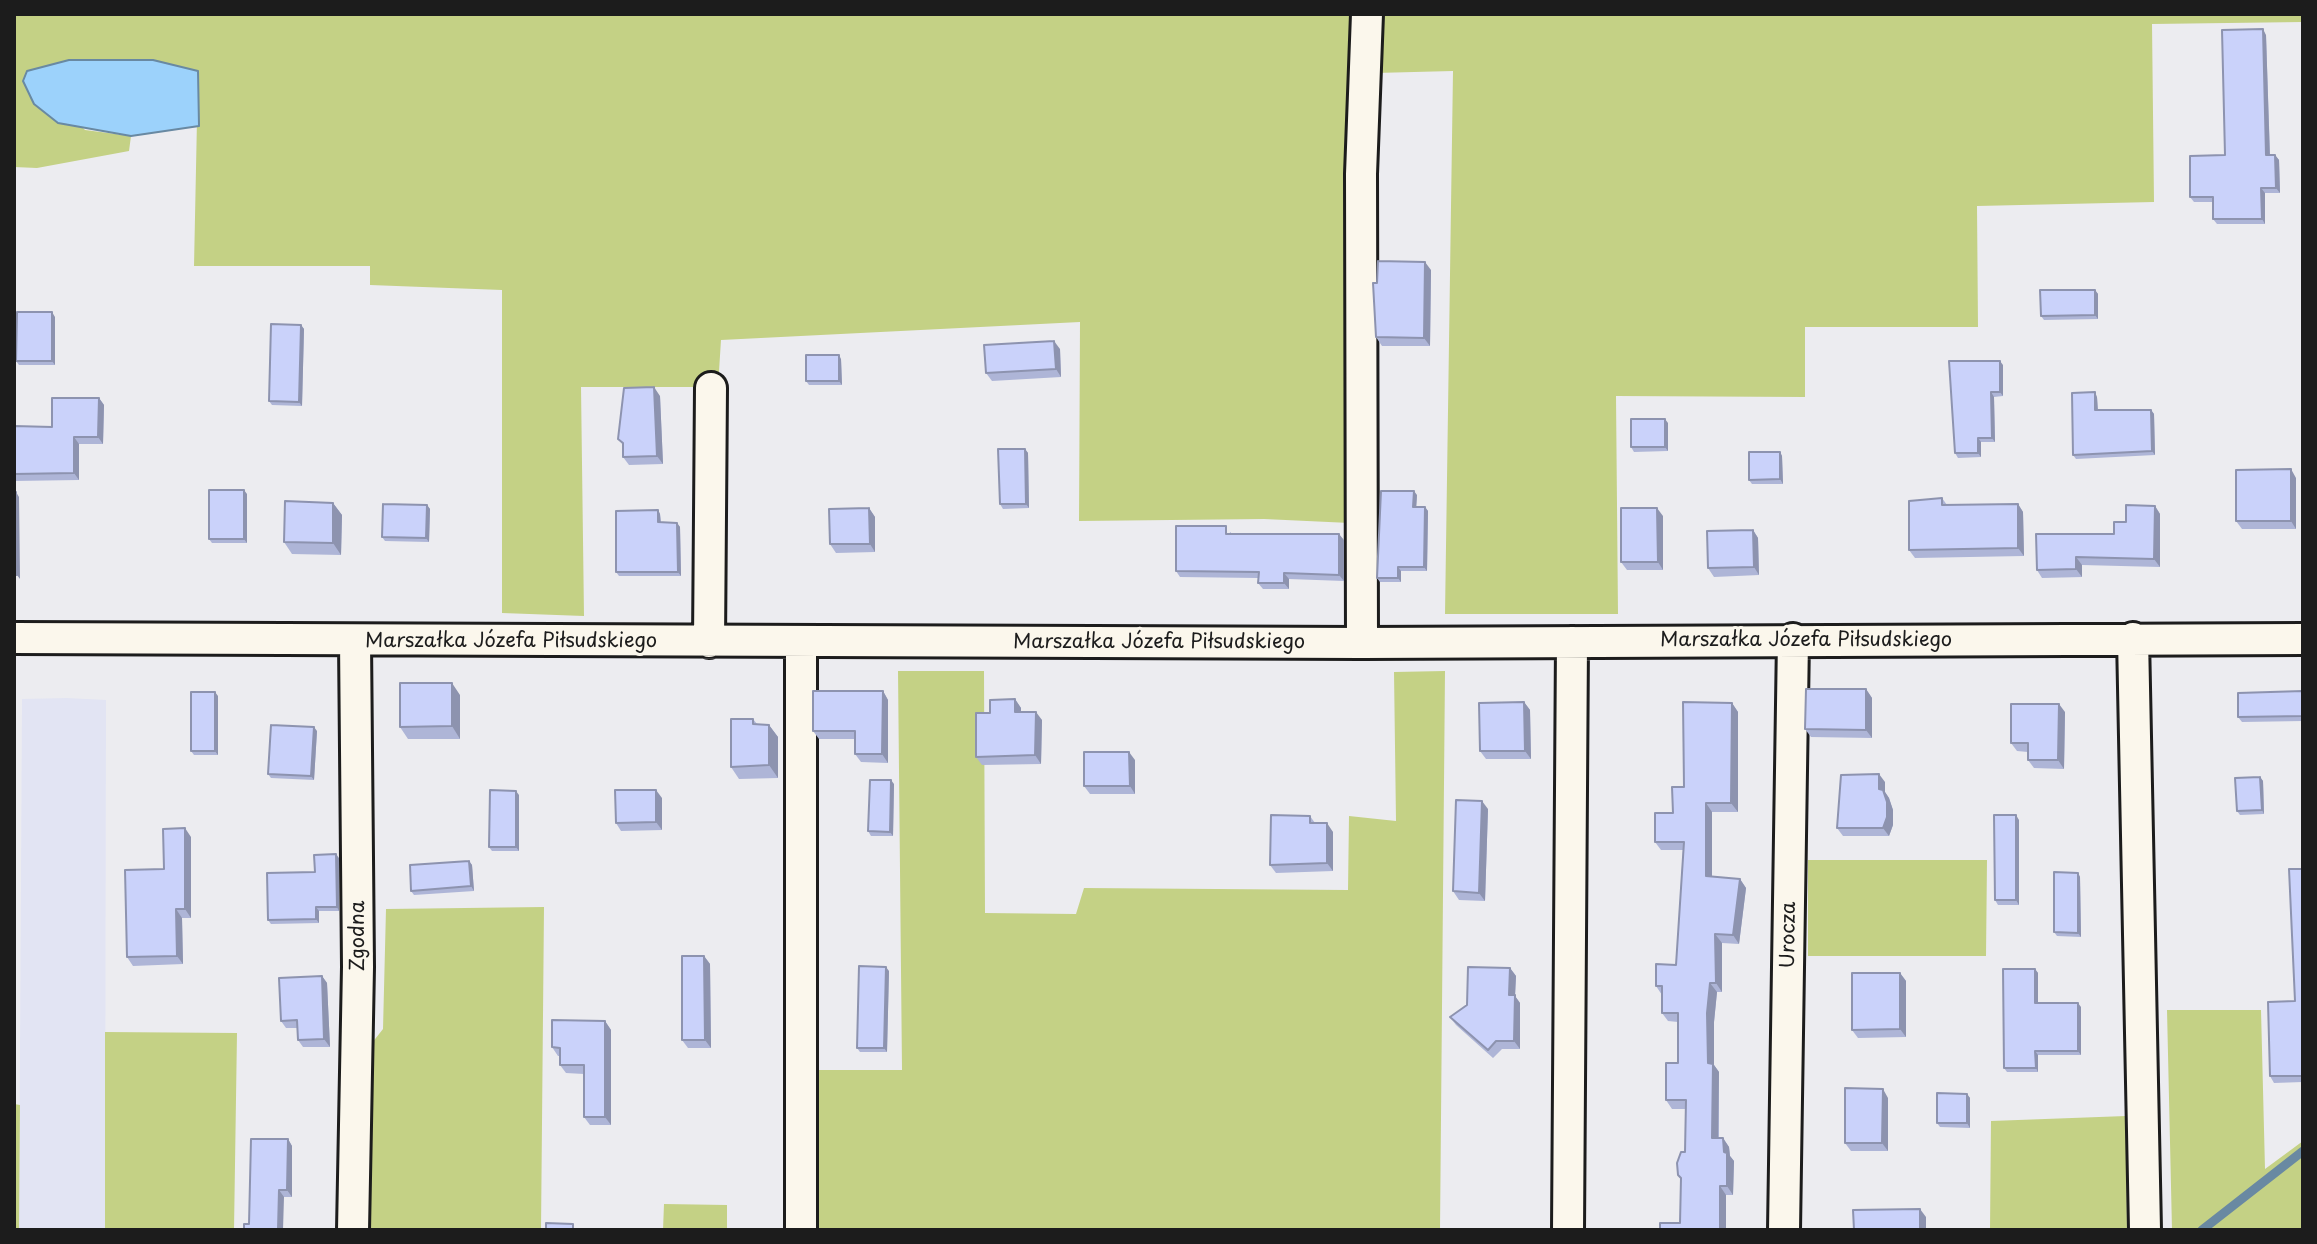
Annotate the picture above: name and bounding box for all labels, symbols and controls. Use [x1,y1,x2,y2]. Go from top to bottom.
street label: Marszałka Józefa Piłsudskiego [1660,628,1952,652]
street label: Marszałka Józefa Piłsudskiego [365,629,657,653]
street label: Marszałka Józefa Piłsudskiego [1013,630,1305,654]
street label: Zgodna [346,901,370,971]
street label: Urocza [1776,901,1802,969]

